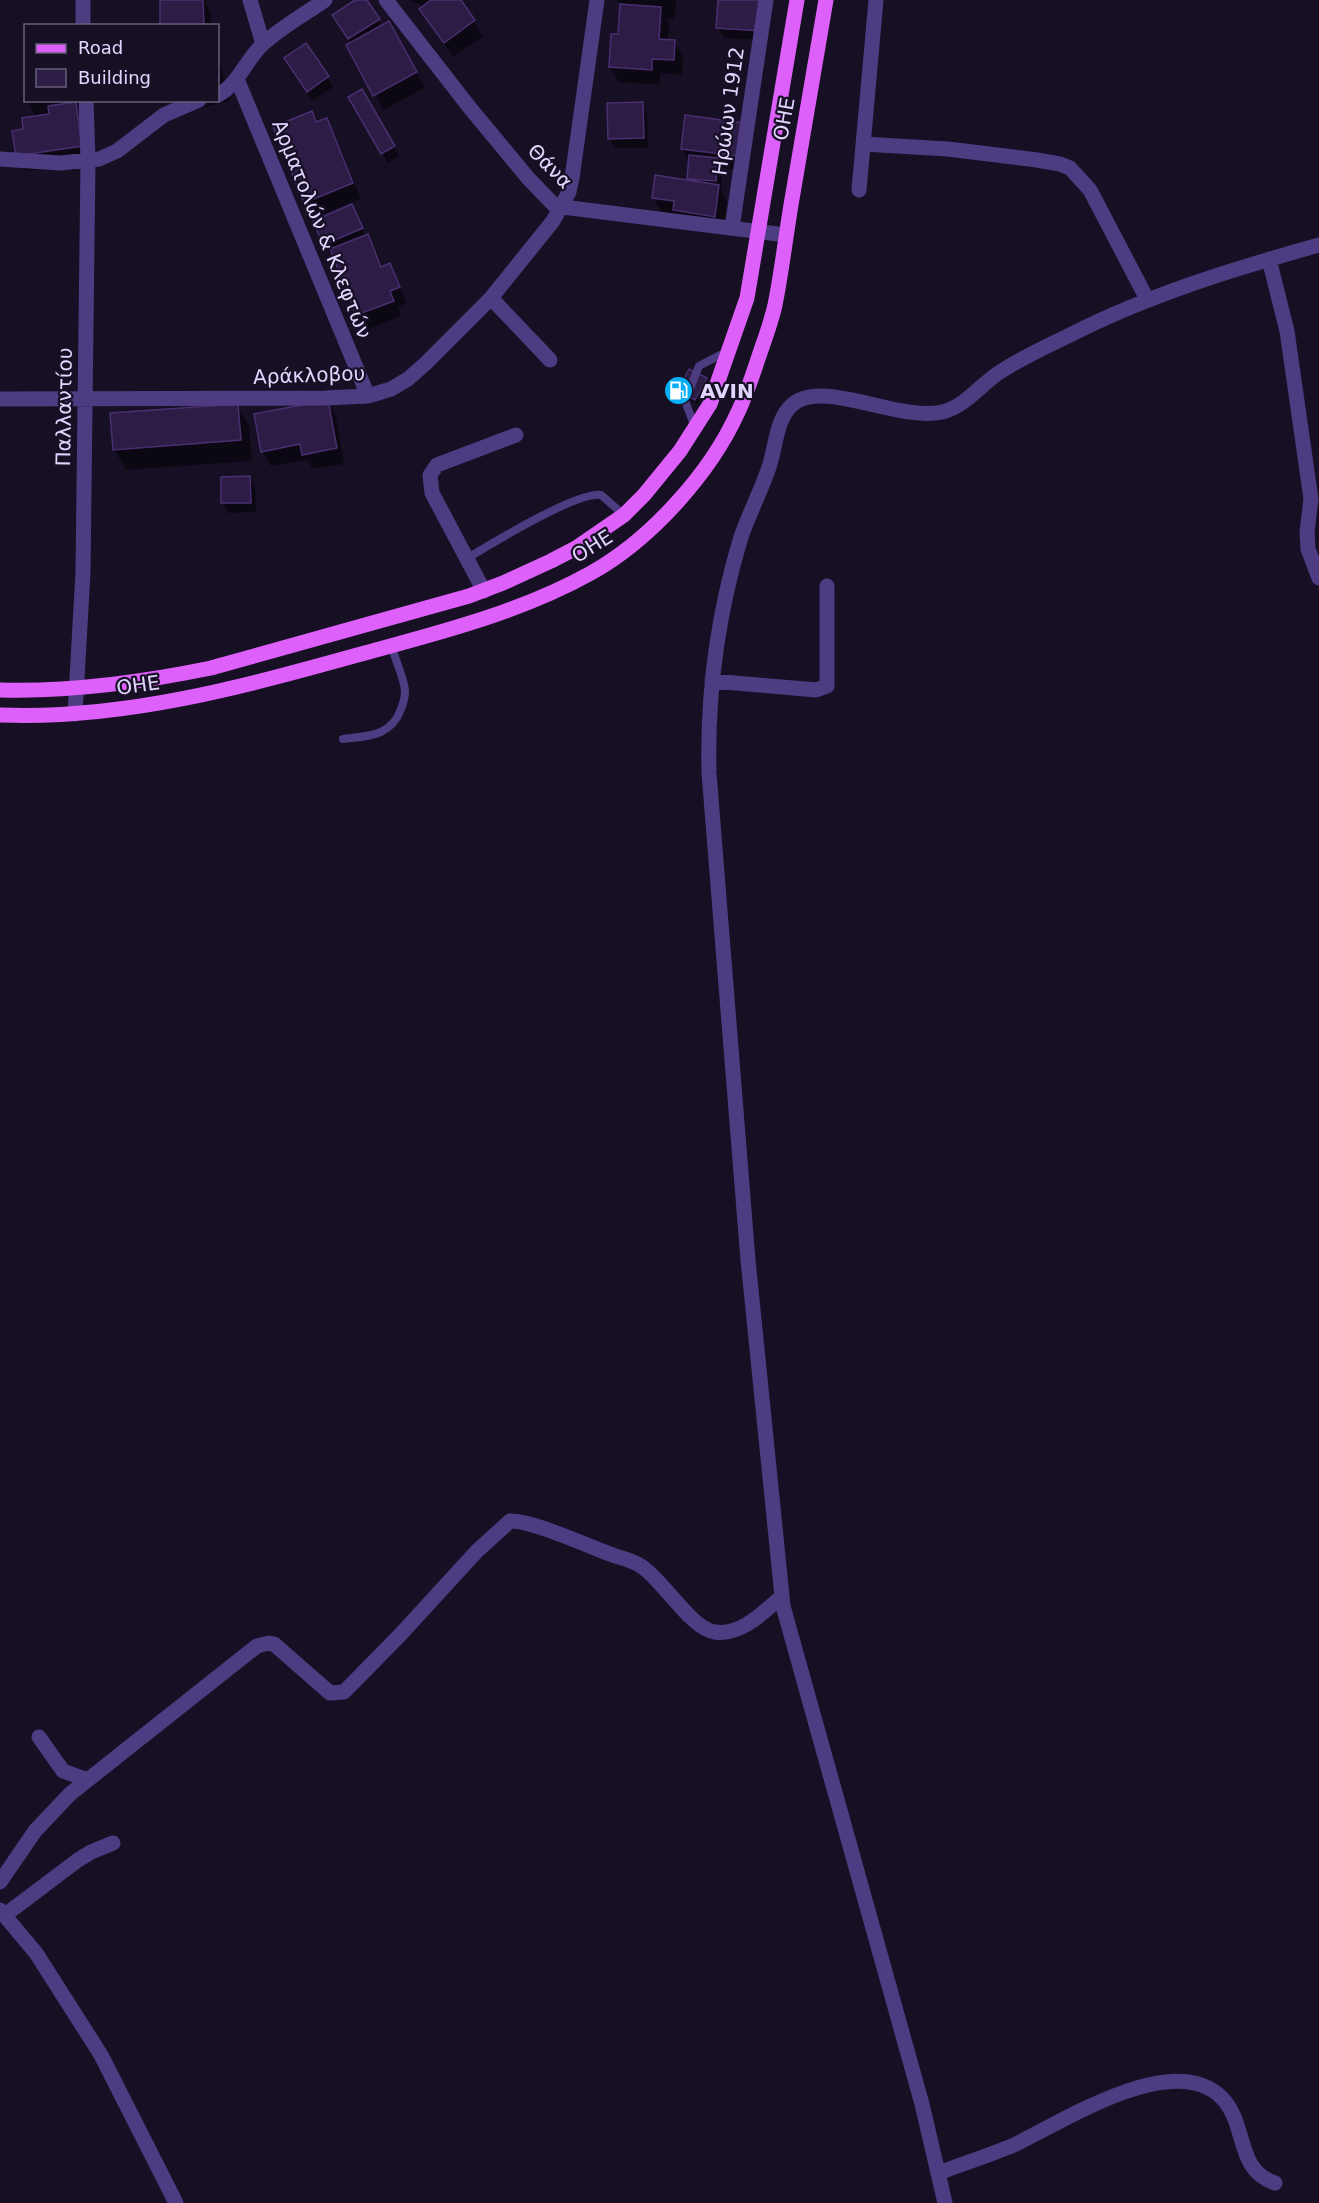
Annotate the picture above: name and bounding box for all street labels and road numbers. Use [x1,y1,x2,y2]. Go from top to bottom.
street label: Ηρώων 1912 [707,45,749,177]
street label: ΟΗΕ [768,96,800,142]
street label: Αρματολών & Κλεφτών [267,116,377,342]
street label: Θάνα [523,139,577,193]
street label: Παλλαντίου [51,347,77,467]
street label: Αράκλοβου [253,361,365,389]
street label: ΟΗΕ [567,524,617,568]
street label: ΟΗΕ [115,670,161,700]

